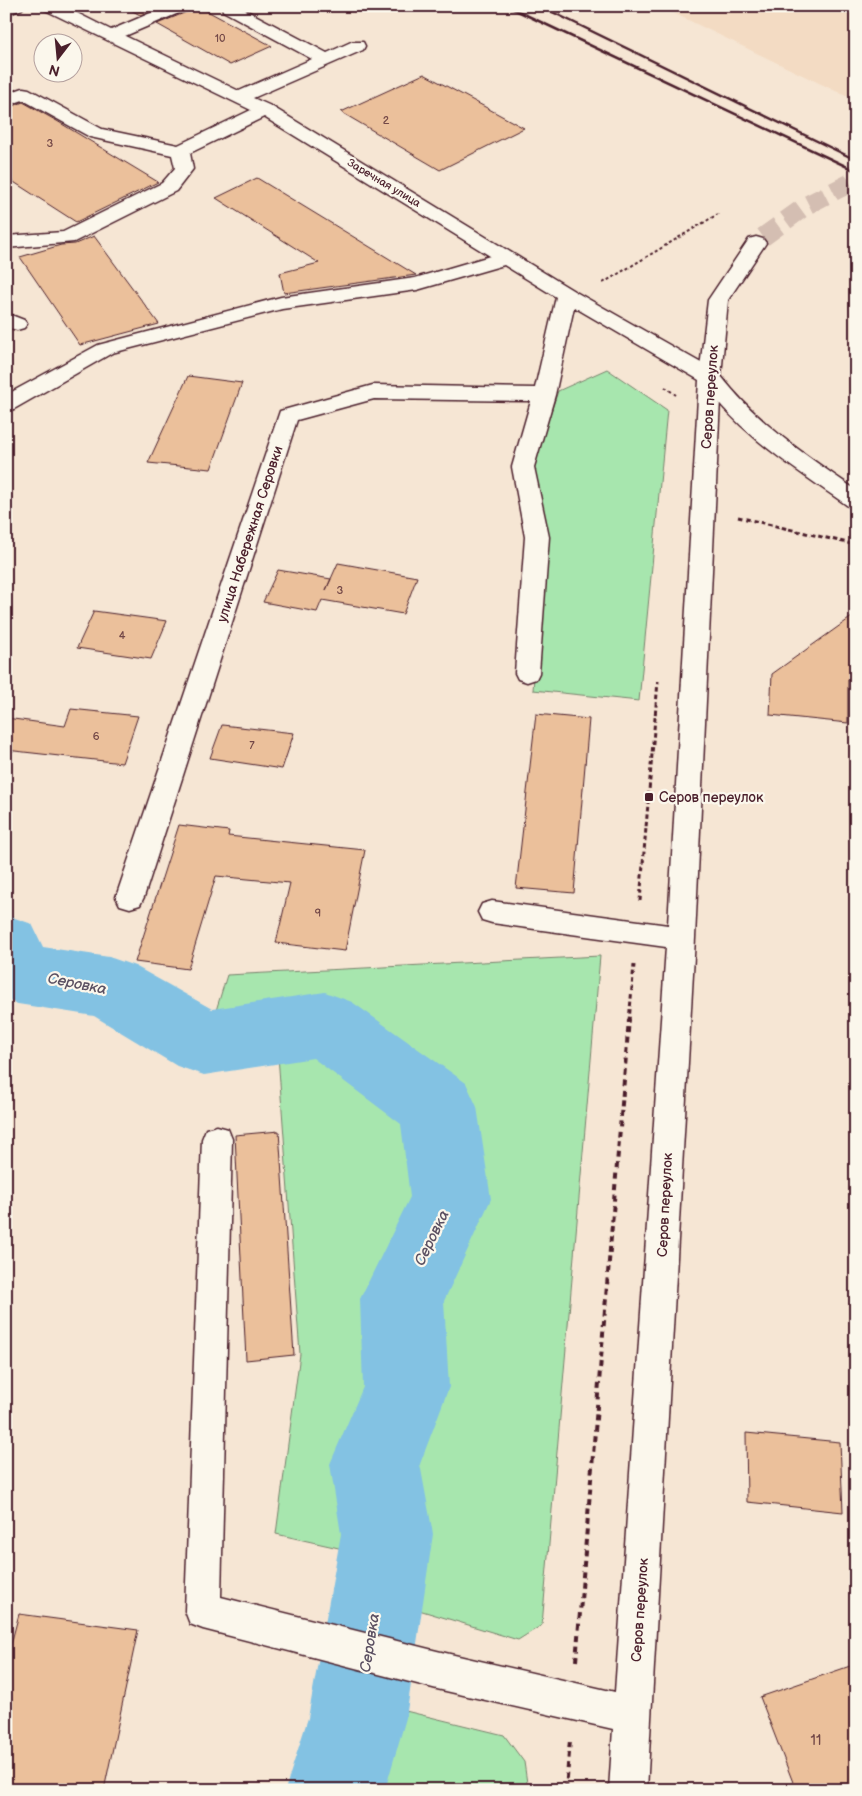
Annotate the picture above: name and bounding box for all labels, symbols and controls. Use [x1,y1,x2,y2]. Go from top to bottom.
north arrow [32,32,82,82]
house number: 10 [215,32,226,45]
text: N [47,60,62,80]
house number: 2 [383,114,390,127]
house number: 3 [47,137,54,150]
street label: Заречная улица [345,156,423,210]
street label: Серов переулок [698,344,722,450]
street label: улица Набережная Серовки [213,443,287,625]
house number: 3 [337,584,344,597]
house number: 4 [119,629,126,642]
house number: 6 [93,730,100,743]
house number: 7 [249,739,255,752]
place label: Серов переулок [659,789,764,806]
marker: Серов переулок [643,791,655,803]
house number: 9 [315,907,321,920]
water label: Серовка [46,969,108,999]
street label: Серов переулок [654,1152,676,1258]
water label: Серовка [410,1207,454,1269]
street label: Серов переулок [628,1557,652,1663]
water label: Серовка [356,1612,384,1674]
house number: 11 [811,1732,821,1749]

